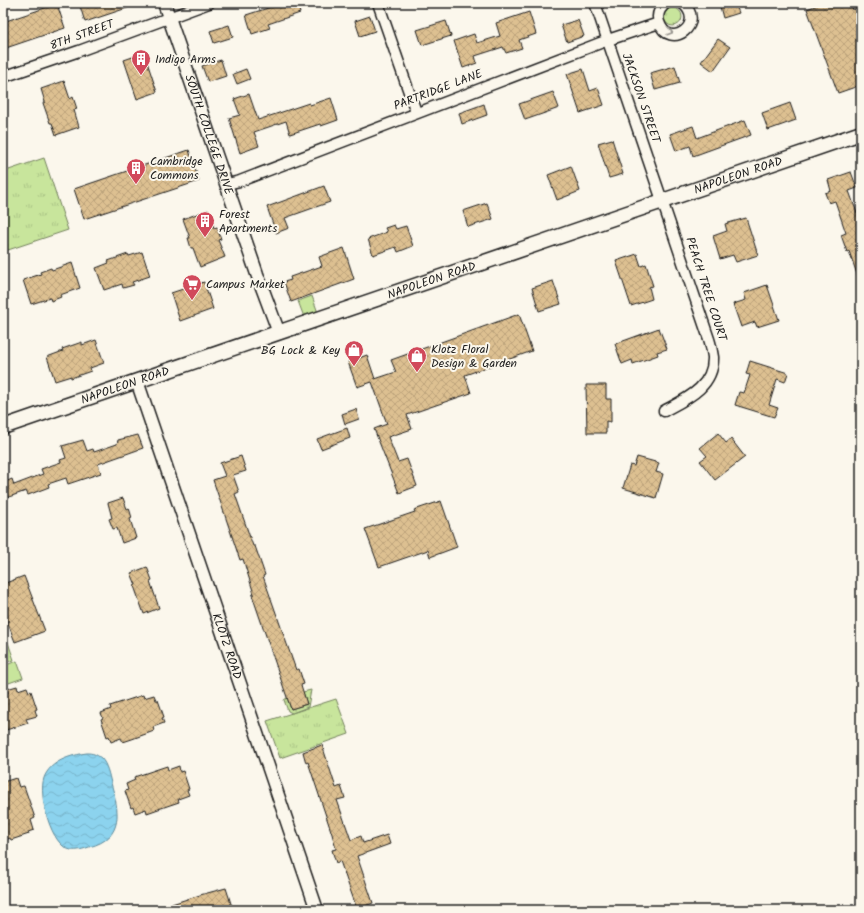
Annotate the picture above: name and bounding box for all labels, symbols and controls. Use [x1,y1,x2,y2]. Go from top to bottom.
street label: 8TH STREET [47,14,118,55]
one-way arrow [666,28,673,36]
building icon: Indigo Arms [130,48,152,76]
place label: Indigo Arms [155,50,216,69]
street label: JACKSON STREET [617,50,666,147]
street label: PARTRIDGE LANE [391,64,486,116]
street label: SOUTH COLLEGE DRIVE [180,72,239,198]
street label: NAPOLEON ROAD [691,151,785,199]
place label: Cambridge Commons [150,152,203,185]
building icon: Cambridge Commons [125,157,147,185]
place label: Forest Apartments [219,205,277,238]
building icon: Forest Apartments [194,210,216,238]
street label: PEACH TREE COURT [680,235,732,345]
street label: NAPOLEON ROAD [385,256,479,304]
supermarket icon: Campus Market [181,273,203,301]
place label: Campus Market [206,275,285,294]
shop icon: BG Lock & Key [343,339,365,367]
place label: Klotz Floral Design & Garden [431,340,517,373]
place label: BG Lock & Key [261,341,340,360]
shop icon: Klotz Floral Design & Garden [406,345,428,373]
street label: NAPOLEON ROAD [78,361,172,409]
street label: KLOTZ ROAD [207,610,247,682]

